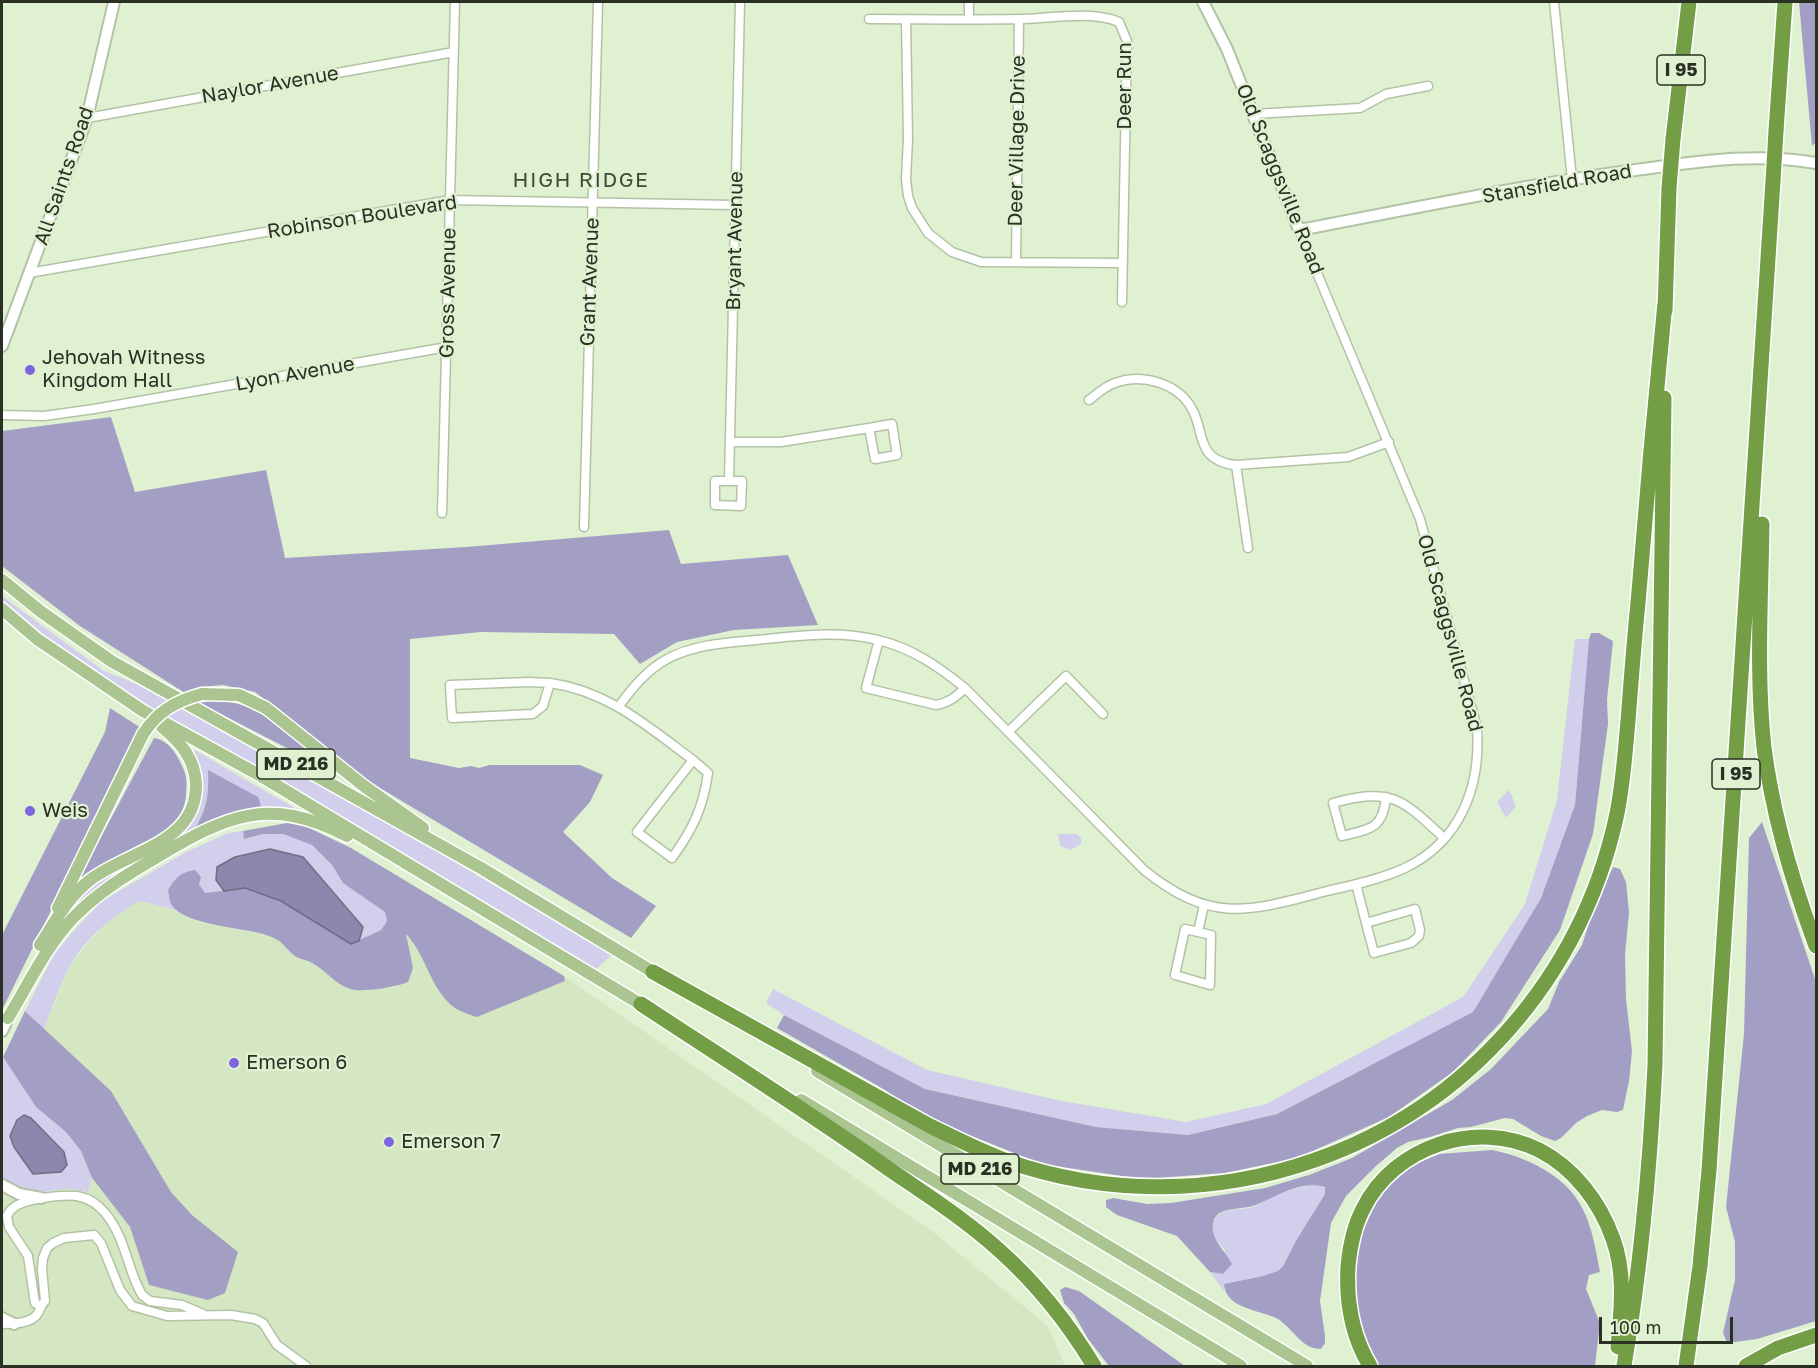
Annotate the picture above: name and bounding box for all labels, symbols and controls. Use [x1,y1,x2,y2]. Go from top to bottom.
street label: Deer Run [1113,42,1137,130]
street label: Deer Village Drive [1004,55,1030,227]
road number: I 95 [1657,55,1705,85]
street label: Naylor Avenue [200,61,340,109]
street label: Old Scaggsville Road [1231,80,1329,278]
street label: All Saints Road [29,104,99,248]
street label: Stansfield Road [1480,159,1634,209]
district label: HIGH RIDGE [513,167,649,193]
street label: Bryant Avenue [722,171,748,311]
street label: Robinson Boulevard [265,190,459,244]
street label: Grant Avenue [576,217,604,347]
street label: Gross Avenue [435,228,461,358]
place label: Jehovah Witness Kingdom Hall [42,346,205,393]
street label: Lyon Avenue [234,352,356,396]
marker: Jehovah Witness Kingdom Hall [23,363,37,377]
street label: Old Scaggsville Road [1412,532,1488,734]
road number: MD 216 [257,749,335,779]
road number: I 95 [1712,759,1760,789]
place label: Weis [42,799,88,823]
marker: Weis [23,804,37,818]
place label: Emerson 6 [246,1051,347,1075]
marker: Emerson 6 [227,1056,241,1070]
place label: Emerson 7 [401,1130,501,1154]
marker: Emerson 7 [382,1135,396,1149]
road number: MD 216 [941,1154,1019,1184]
scale bar [1602,1305,1736,1343]
text: 100 m [1610,1316,1661,1338]

